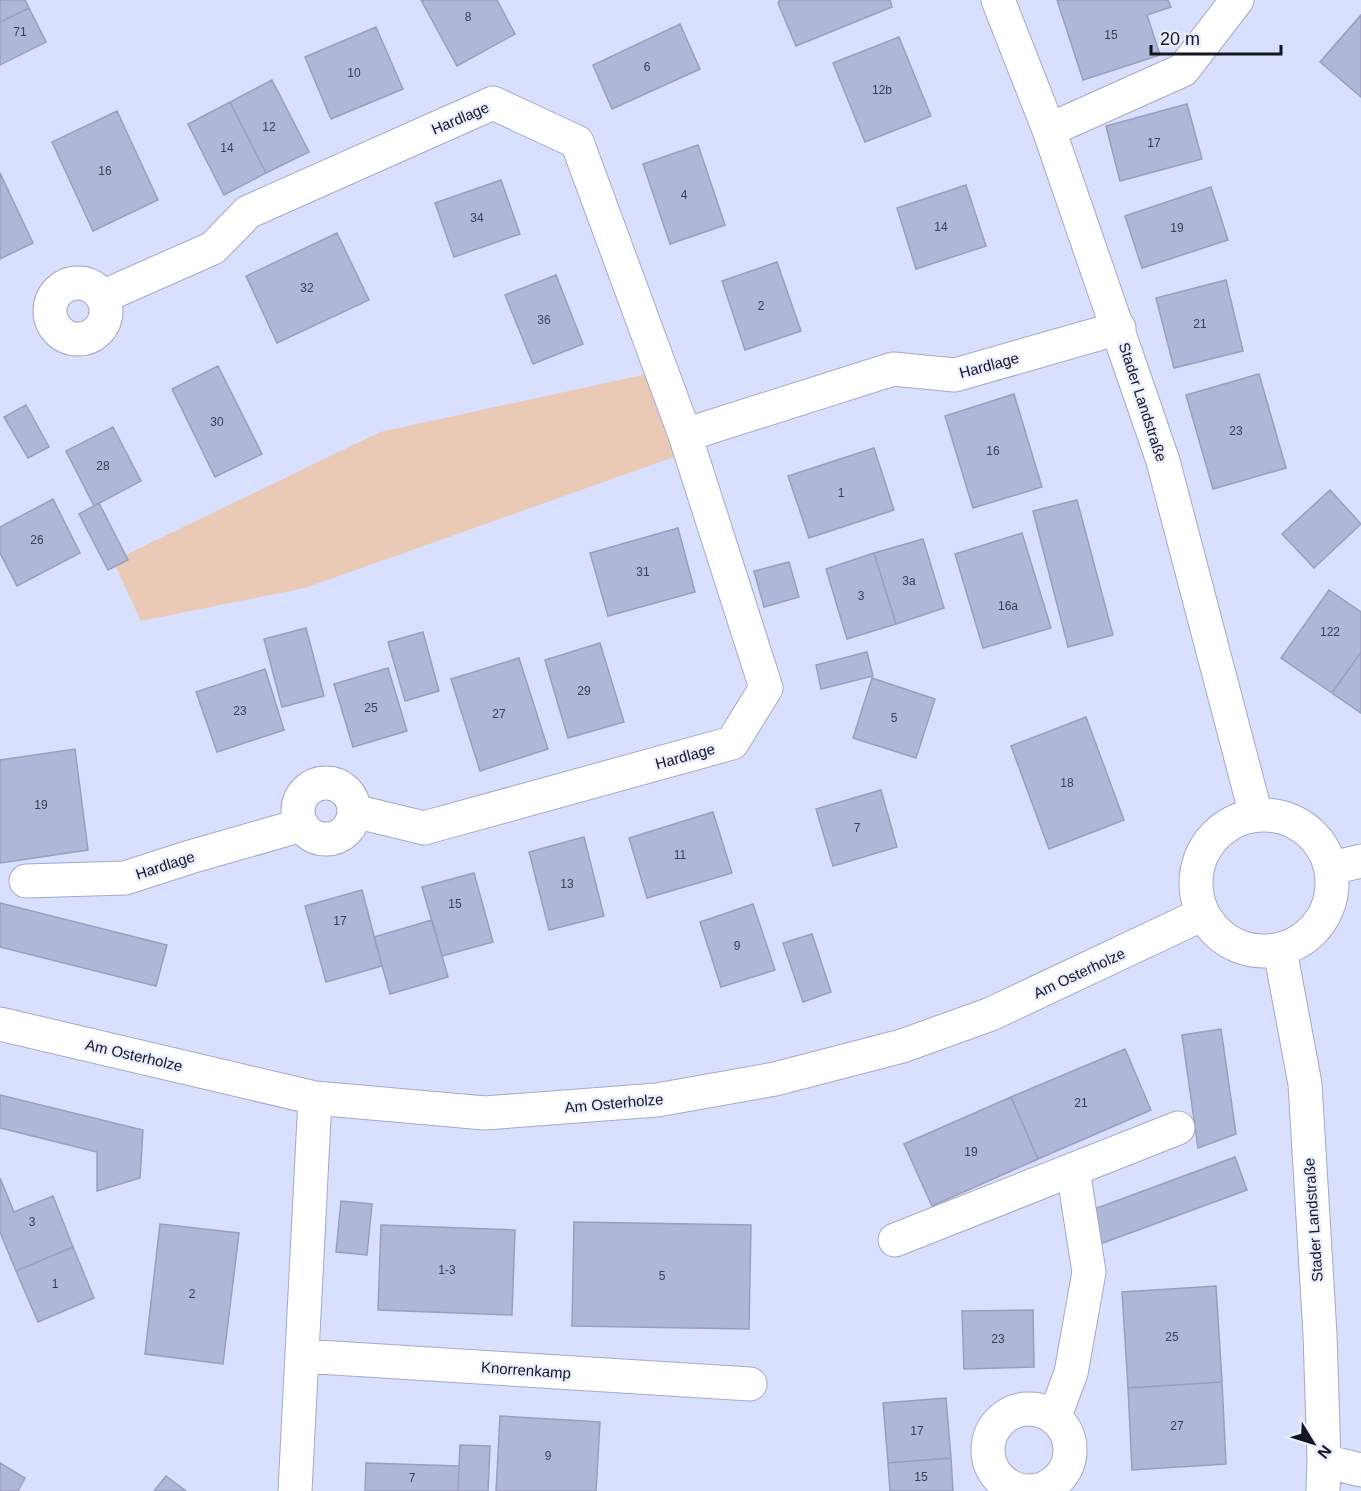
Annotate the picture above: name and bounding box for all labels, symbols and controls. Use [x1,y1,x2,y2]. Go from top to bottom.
house number: 8 [465,10,472,24]
scale bar [1151,18,1282,56]
house number: 71 [13,25,27,39]
house number: 15 [1104,28,1118,42]
text: 20 m [1160,29,1200,49]
house number: 6 [644,60,651,74]
house number: 10 [347,66,361,80]
house number: 12b [872,83,892,97]
street label: Hardlage [429,98,491,138]
house number: 12 [262,120,276,134]
house number: 17 [1147,136,1161,150]
house number: 14 [220,141,234,155]
house number: 16 [98,164,112,178]
house number: 4 [681,188,688,202]
house number: 34 [470,211,484,225]
house number: 14 [934,220,948,234]
house number: 19 [1170,221,1184,235]
house number: 32 [300,281,314,295]
house number: 2 [758,299,765,313]
house number: 36 [537,313,551,327]
house number: 21 [1193,317,1207,331]
street label: Stader Landstraße [1116,340,1170,464]
street label: Hardlage [957,349,1021,381]
house number: 30 [210,415,224,429]
house number: 23 [1229,424,1243,438]
house number: 16 [986,444,1000,458]
house number: 28 [96,459,110,473]
house number: 1 [838,486,845,500]
house number: 26 [30,533,44,547]
house number: 31 [636,565,650,579]
house number: 3a [902,574,916,588]
house number: 3 [858,589,865,603]
house number: 16a [998,599,1018,613]
house number: 122 [1320,625,1340,639]
house number: 29 [577,684,591,698]
house number: 25 [364,701,378,715]
house number: 23 [233,704,247,718]
house number: 27 [492,707,506,721]
house number: 5 [891,711,898,725]
street label: Hardlage [653,740,717,772]
house number: 18 [1060,776,1074,790]
house number: 19 [34,798,48,812]
house number: 7 [854,821,861,835]
street label: Hardlage [133,848,197,882]
house number: 11 [674,848,687,862]
house number: 13 [560,877,574,891]
house number: 15 [448,897,462,911]
house number: 17 [333,914,347,928]
house number: 9 [734,939,741,953]
street label: Am Osterholze [1030,944,1128,1002]
street label: Am Osterholze [84,1036,184,1074]
street label: Am Osterholze [564,1090,664,1116]
house number: 21 [1074,1096,1088,1110]
house number: 19 [964,1145,978,1159]
street label: Stader Landstraße [1300,1157,1326,1283]
house number: 3 [29,1215,36,1229]
house number: 1-3 [438,1263,456,1277]
house number: 5 [659,1269,666,1283]
house number: 1 [52,1277,59,1291]
house number: 2 [189,1287,196,1301]
house number: 25 [1165,1330,1179,1344]
house number: 23 [991,1332,1005,1346]
street label: Knorrenkamp [480,1358,572,1382]
north arrow [1283,1413,1343,1473]
house number: 27 [1170,1419,1184,1433]
house number: 17 [910,1424,924,1438]
text: N [1314,1442,1335,1462]
house number: 9 [545,1449,552,1463]
house number: 15 [914,1470,928,1484]
house number: 7 [409,1471,416,1485]

